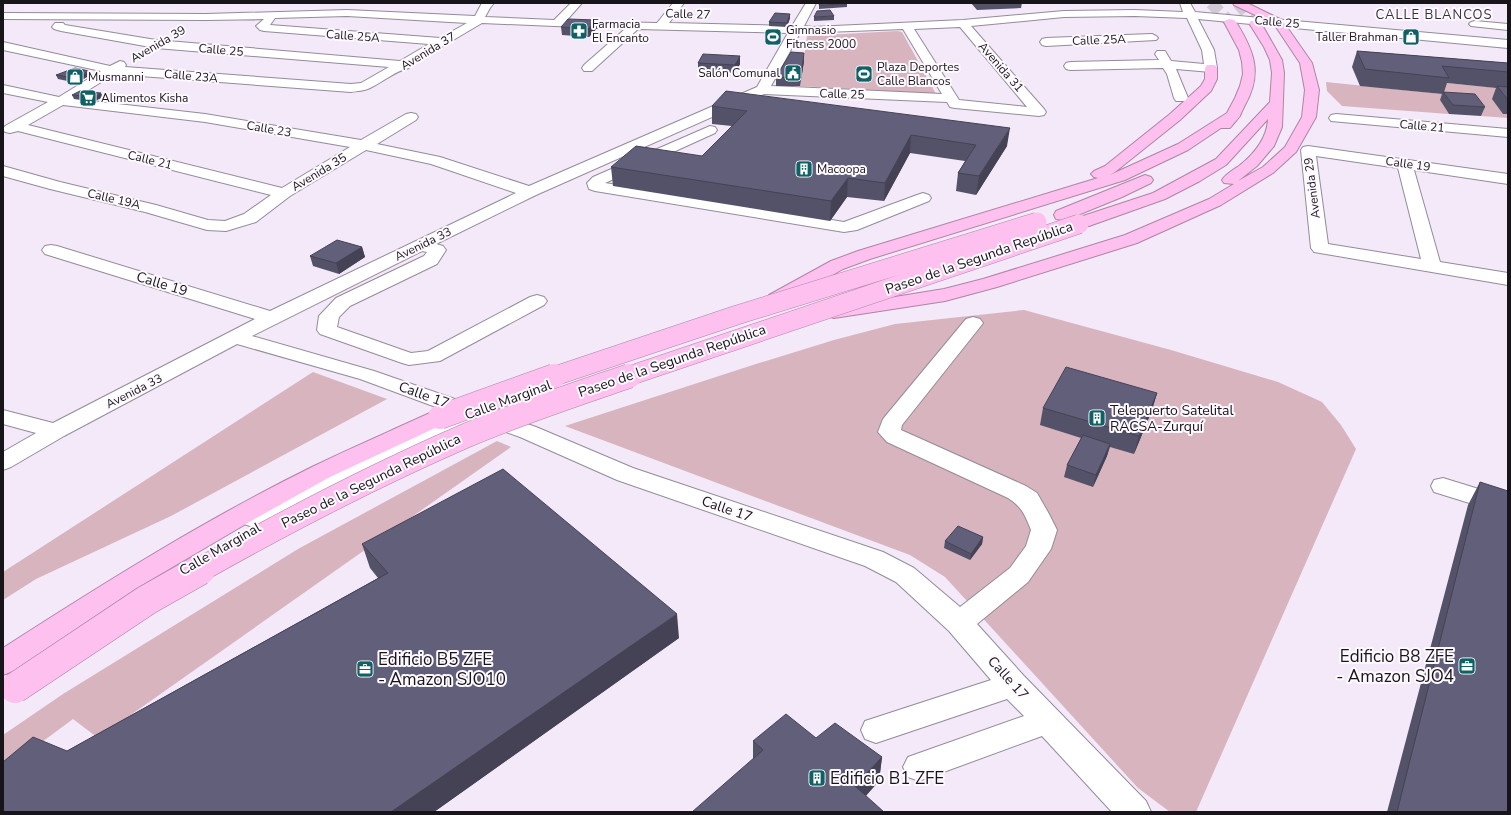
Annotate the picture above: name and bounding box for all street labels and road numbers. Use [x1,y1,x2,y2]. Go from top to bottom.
street label: Calle 27 [665,5,711,23]
street label: Calle 25 [1254,12,1300,32]
street label: Avenida 39 [127,22,189,66]
street label: Calle 25A [326,26,381,46]
street label: Avenida 37 [398,28,458,74]
street label: Calle 25A [1072,31,1126,49]
street label: Avenida 31 [975,39,1027,95]
street label: Calle 25 [198,40,244,60]
street label: Calle 23A [163,66,219,86]
street label: Calle 25 [819,85,865,103]
street label: Calle 21 [1399,116,1445,136]
street label: Calle 23 [245,117,293,141]
street label: Calle 21 [126,147,174,173]
street label: Avenida 35 [289,149,349,195]
street label: Calle 19 [1385,153,1431,175]
street label: Avenida 29 [1300,157,1324,219]
street label: Calle 19A [86,185,142,213]
street label: Paseo de la Segunda República [883,217,1075,299]
street label: Avenida 33 [392,223,454,265]
street label: Calle 19 [134,267,190,301]
street label: Paseo de la Segunda República [576,320,768,402]
street label: Avenida 33 [103,370,165,412]
street label: Calle Marginal [462,375,555,425]
street label: Calle 17 [396,377,452,413]
street label: Paseo de la Segunda República [278,429,464,533]
street label: Calle 17 [699,491,755,527]
street label: Calle Marginal [176,518,265,580]
street label: Calle 17 [983,652,1033,704]

